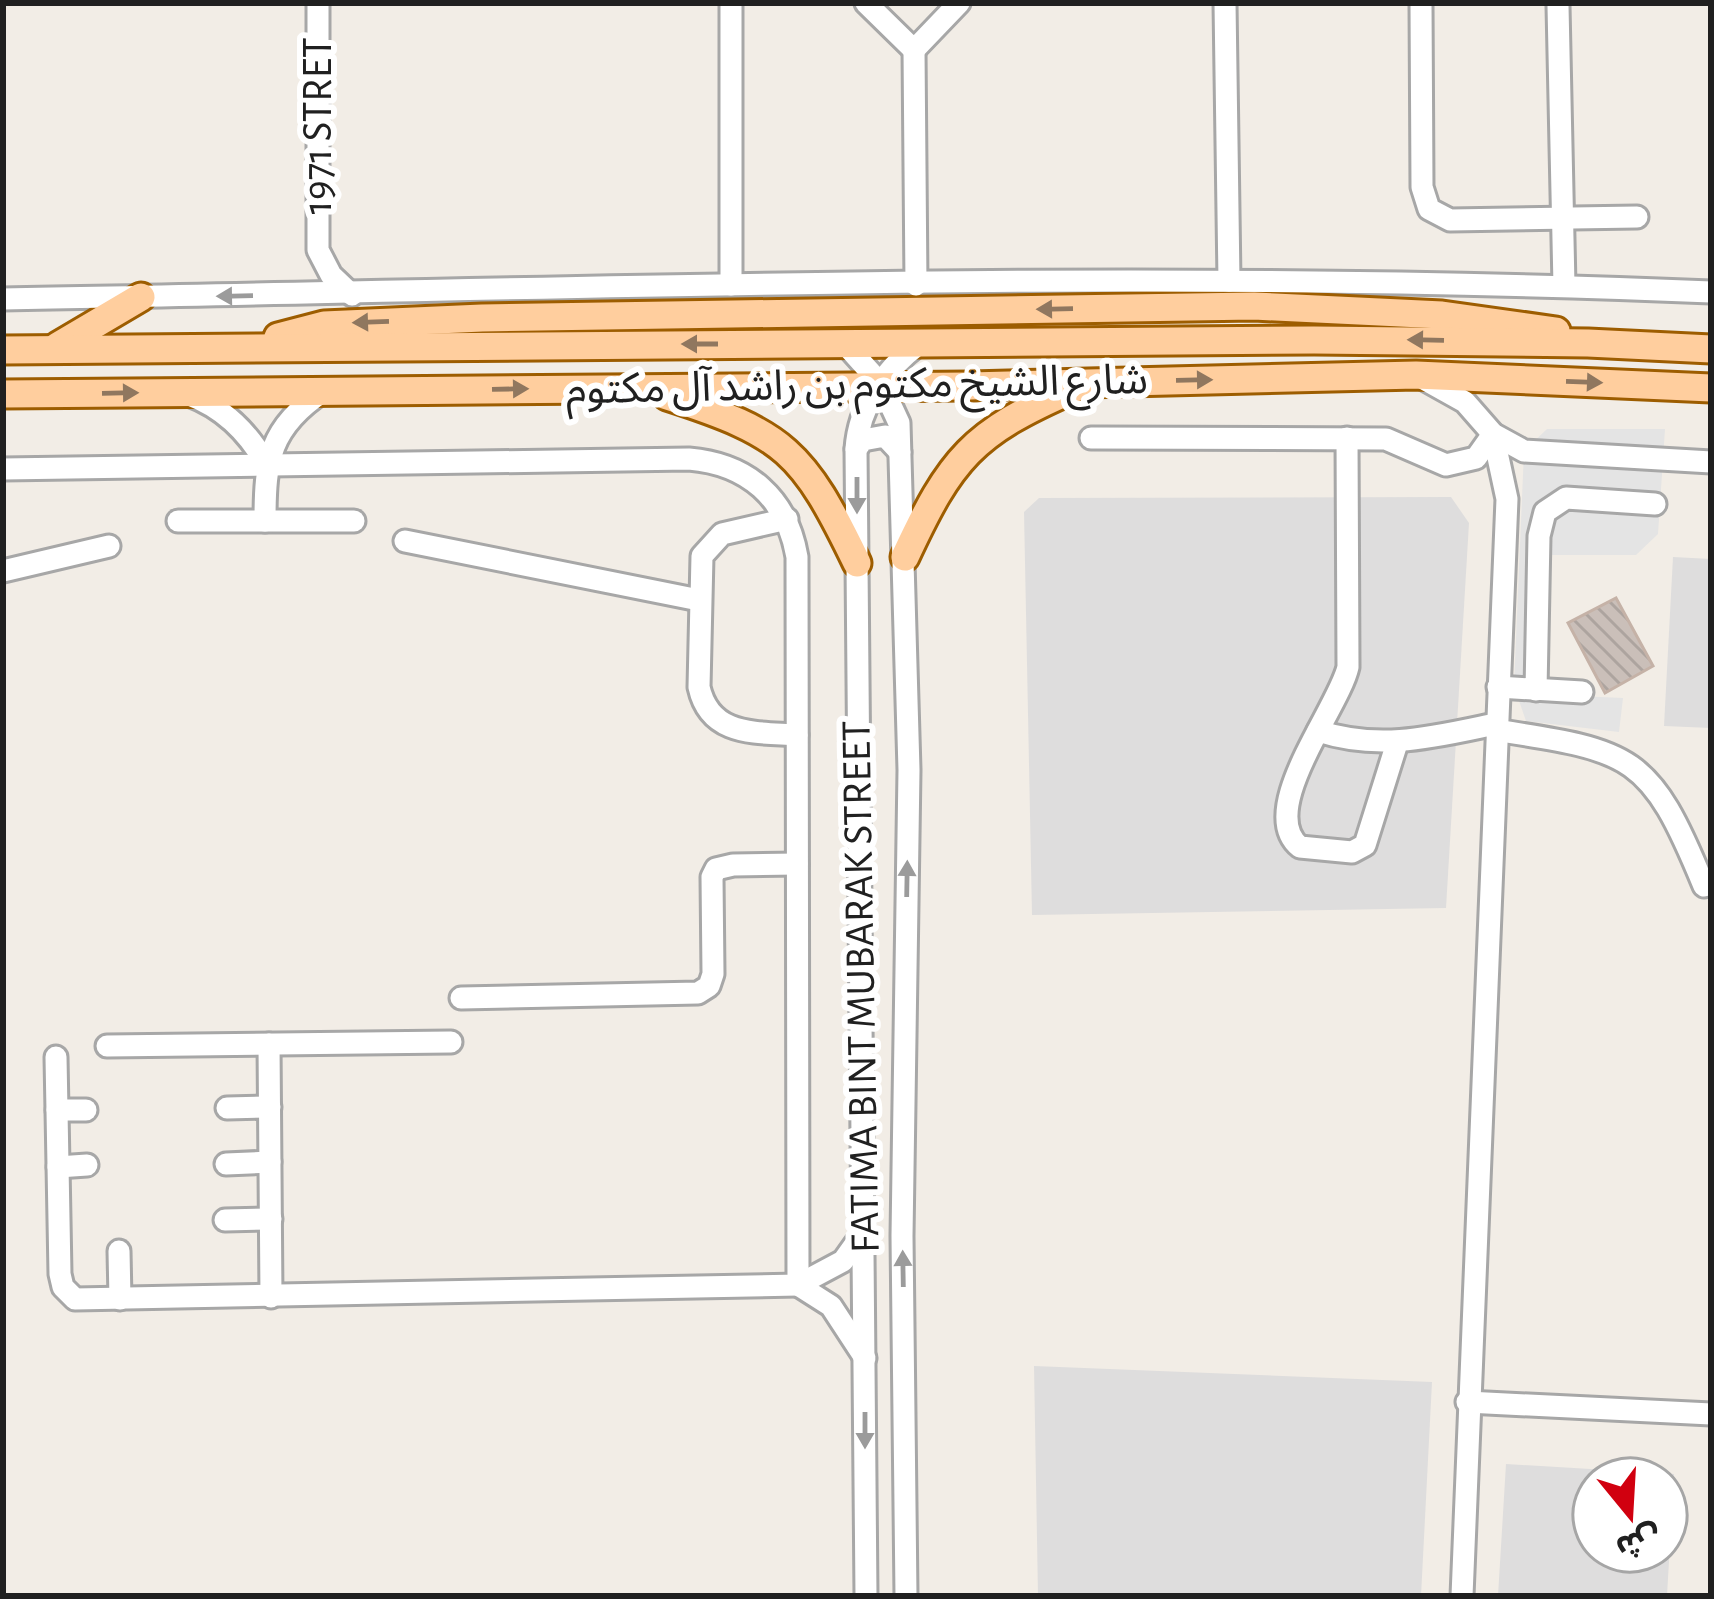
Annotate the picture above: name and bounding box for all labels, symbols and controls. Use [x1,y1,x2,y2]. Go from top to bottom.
street label: 1971 STRET [297,38,339,214]
one-way arrow [215,286,253,305]
one-way arrow [1035,300,1073,319]
one-way arrow [351,313,389,332]
one-way arrow [1406,331,1444,350]
one-way arrow [680,334,718,354]
street label: شارع الشيخ مكتوم بن راشد آل مكتوم [566,359,1149,420]
one-way arrow [1176,371,1214,390]
one-way arrow [1566,373,1604,392]
one-way arrow [492,379,530,398]
one-way arrow [102,383,140,403]
one-way arrow [847,477,866,515]
street label: FATIMA BINT MUBARAK STREET [835,720,887,1254]
one-way arrow [898,859,917,897]
one-way arrow [893,1249,912,1287]
one-way arrow [856,1412,875,1450]
north arrow [1570,1455,1690,1575]
text: ش [1612,1518,1665,1564]

